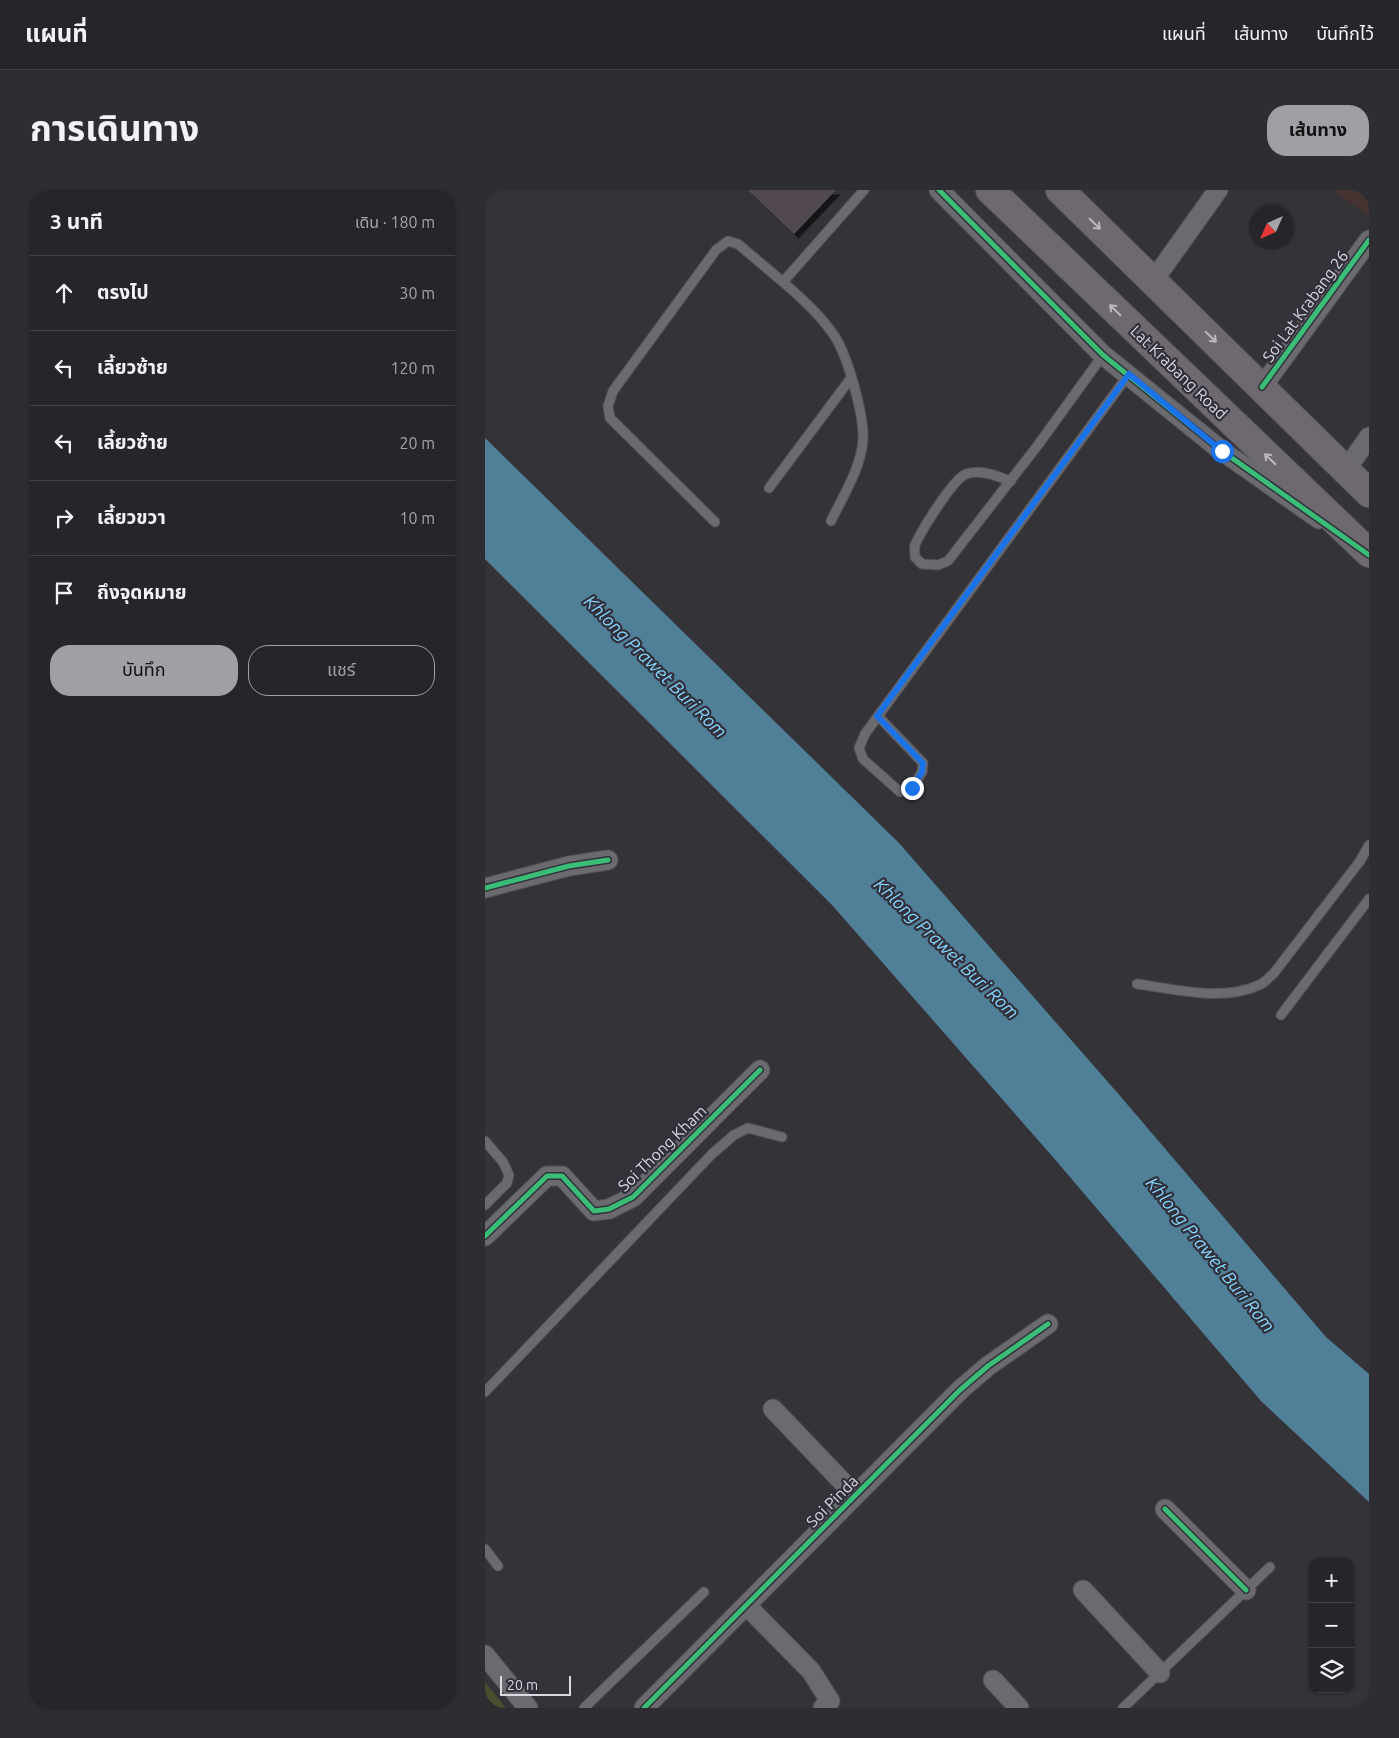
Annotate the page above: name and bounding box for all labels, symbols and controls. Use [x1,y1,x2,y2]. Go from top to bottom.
text: แผนที่ [25,20,88,47]
text: แผนที่ [1162,23,1206,43]
text: เส้นทาง [1234,23,1288,43]
text: บันทึกไว้ [1316,23,1374,43]
button: เส้นทาง [1267,105,1369,156]
text: การเดินทาง [30,108,199,148]
north arrow [1249,205,1294,250]
text: 3 นาที [50,209,103,233]
text: เดิน · 180 m [355,213,435,231]
one-way arrow [1088,218,1101,230]
street label: Soi Lat Krabang 26 [1259,247,1351,365]
icon: ahead [50,279,78,307]
text: ตรงไป [97,281,149,303]
text: 30 m [399,284,435,302]
one-way arrow [1109,304,1122,316]
street label: Lat Krabang Road [1127,321,1231,423]
one-way arrow [1205,331,1217,343]
icon: left [50,354,78,382]
text: เลี้ยวซ้าย [97,356,168,378]
text: 120 m [390,359,435,377]
icon: left [50,429,78,457]
text: เลี้ยวซ้าย [97,431,168,453]
text: 20 m [399,434,435,452]
route start [1211,440,1234,463]
one-way arrow [1264,453,1277,465]
icon: right [50,504,78,532]
text: เลี้ยวขวา [97,506,166,528]
text: 10 m [399,509,435,527]
icon: arrive [50,579,78,607]
text: ถึงจุดหมาย [97,581,187,603]
water label: Khlong Prawet Buri Rom [581,591,731,741]
button: บันทึก [50,645,238,696]
button: แชร์ [248,645,435,696]
route end [901,777,924,800]
water label: Khlong Prawet Buri Rom [871,874,1023,1022]
street label: Soi Thong Kham [614,1101,710,1195]
water label: Khlong Prawet Buri Rom [1143,1173,1279,1335]
street label: Soi Pinda [802,1471,862,1531]
map controls [1309,1558,1354,1693]
button: + [1309,1558,1354,1603]
button: − [1309,1603,1354,1648]
button: layers [1309,1648,1354,1693]
scale bar [500,1673,571,1696]
text: 20 m [507,1677,538,1693]

